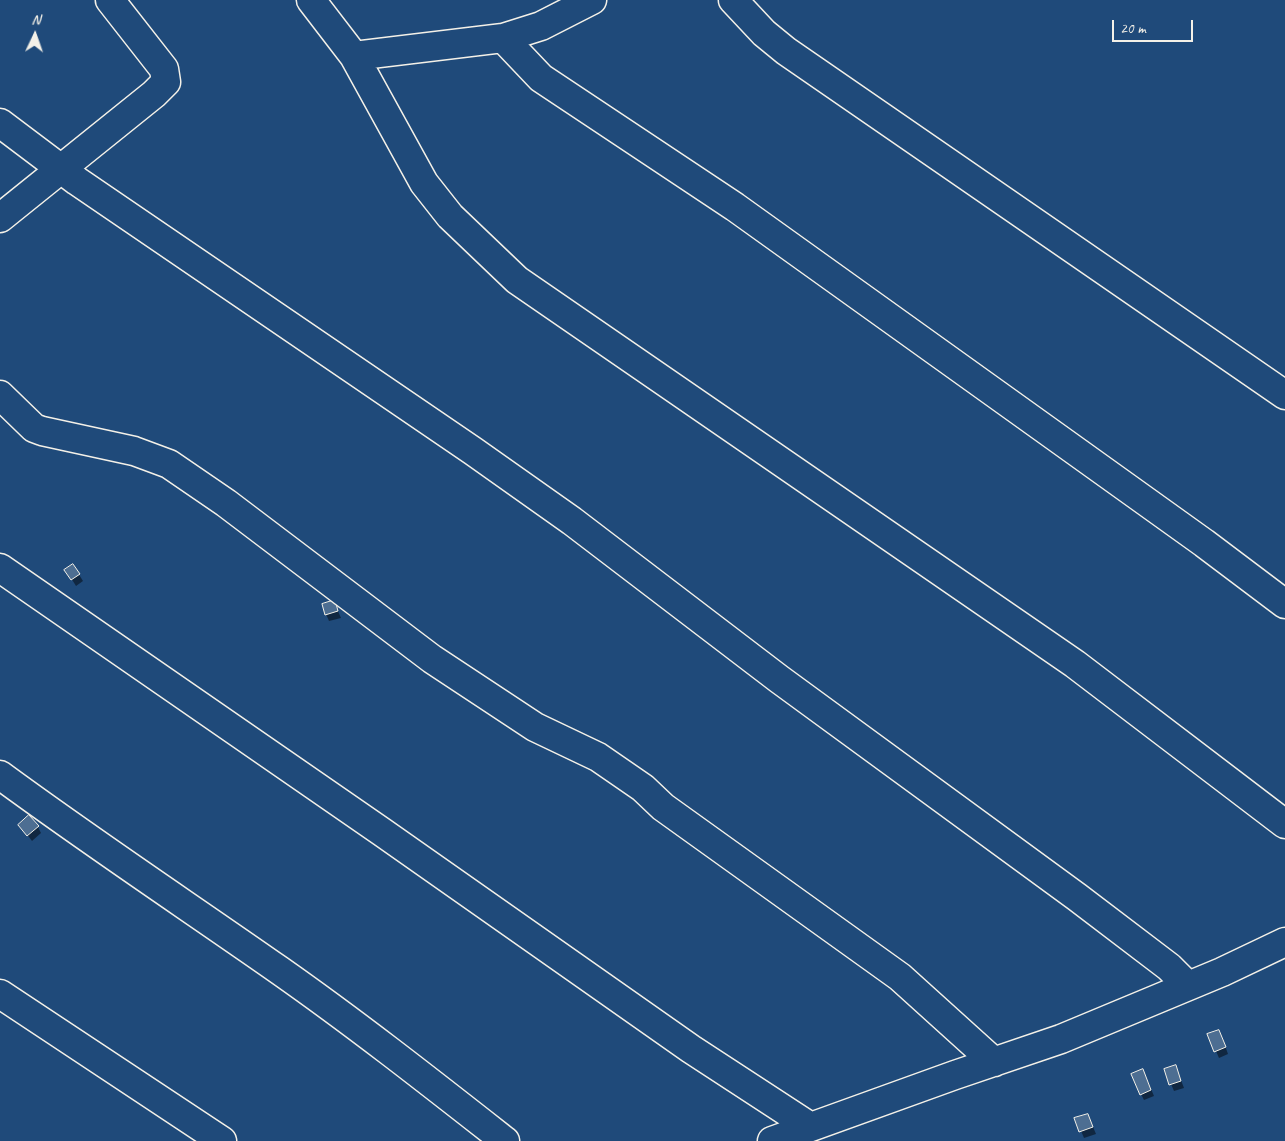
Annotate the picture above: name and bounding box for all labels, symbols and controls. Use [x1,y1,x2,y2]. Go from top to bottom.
north arrow [10,10,60,60]
scale bar [1115,10,1196,42]
text: N [31,11,41,28]
text: 20 m [1120,19,1146,38]

